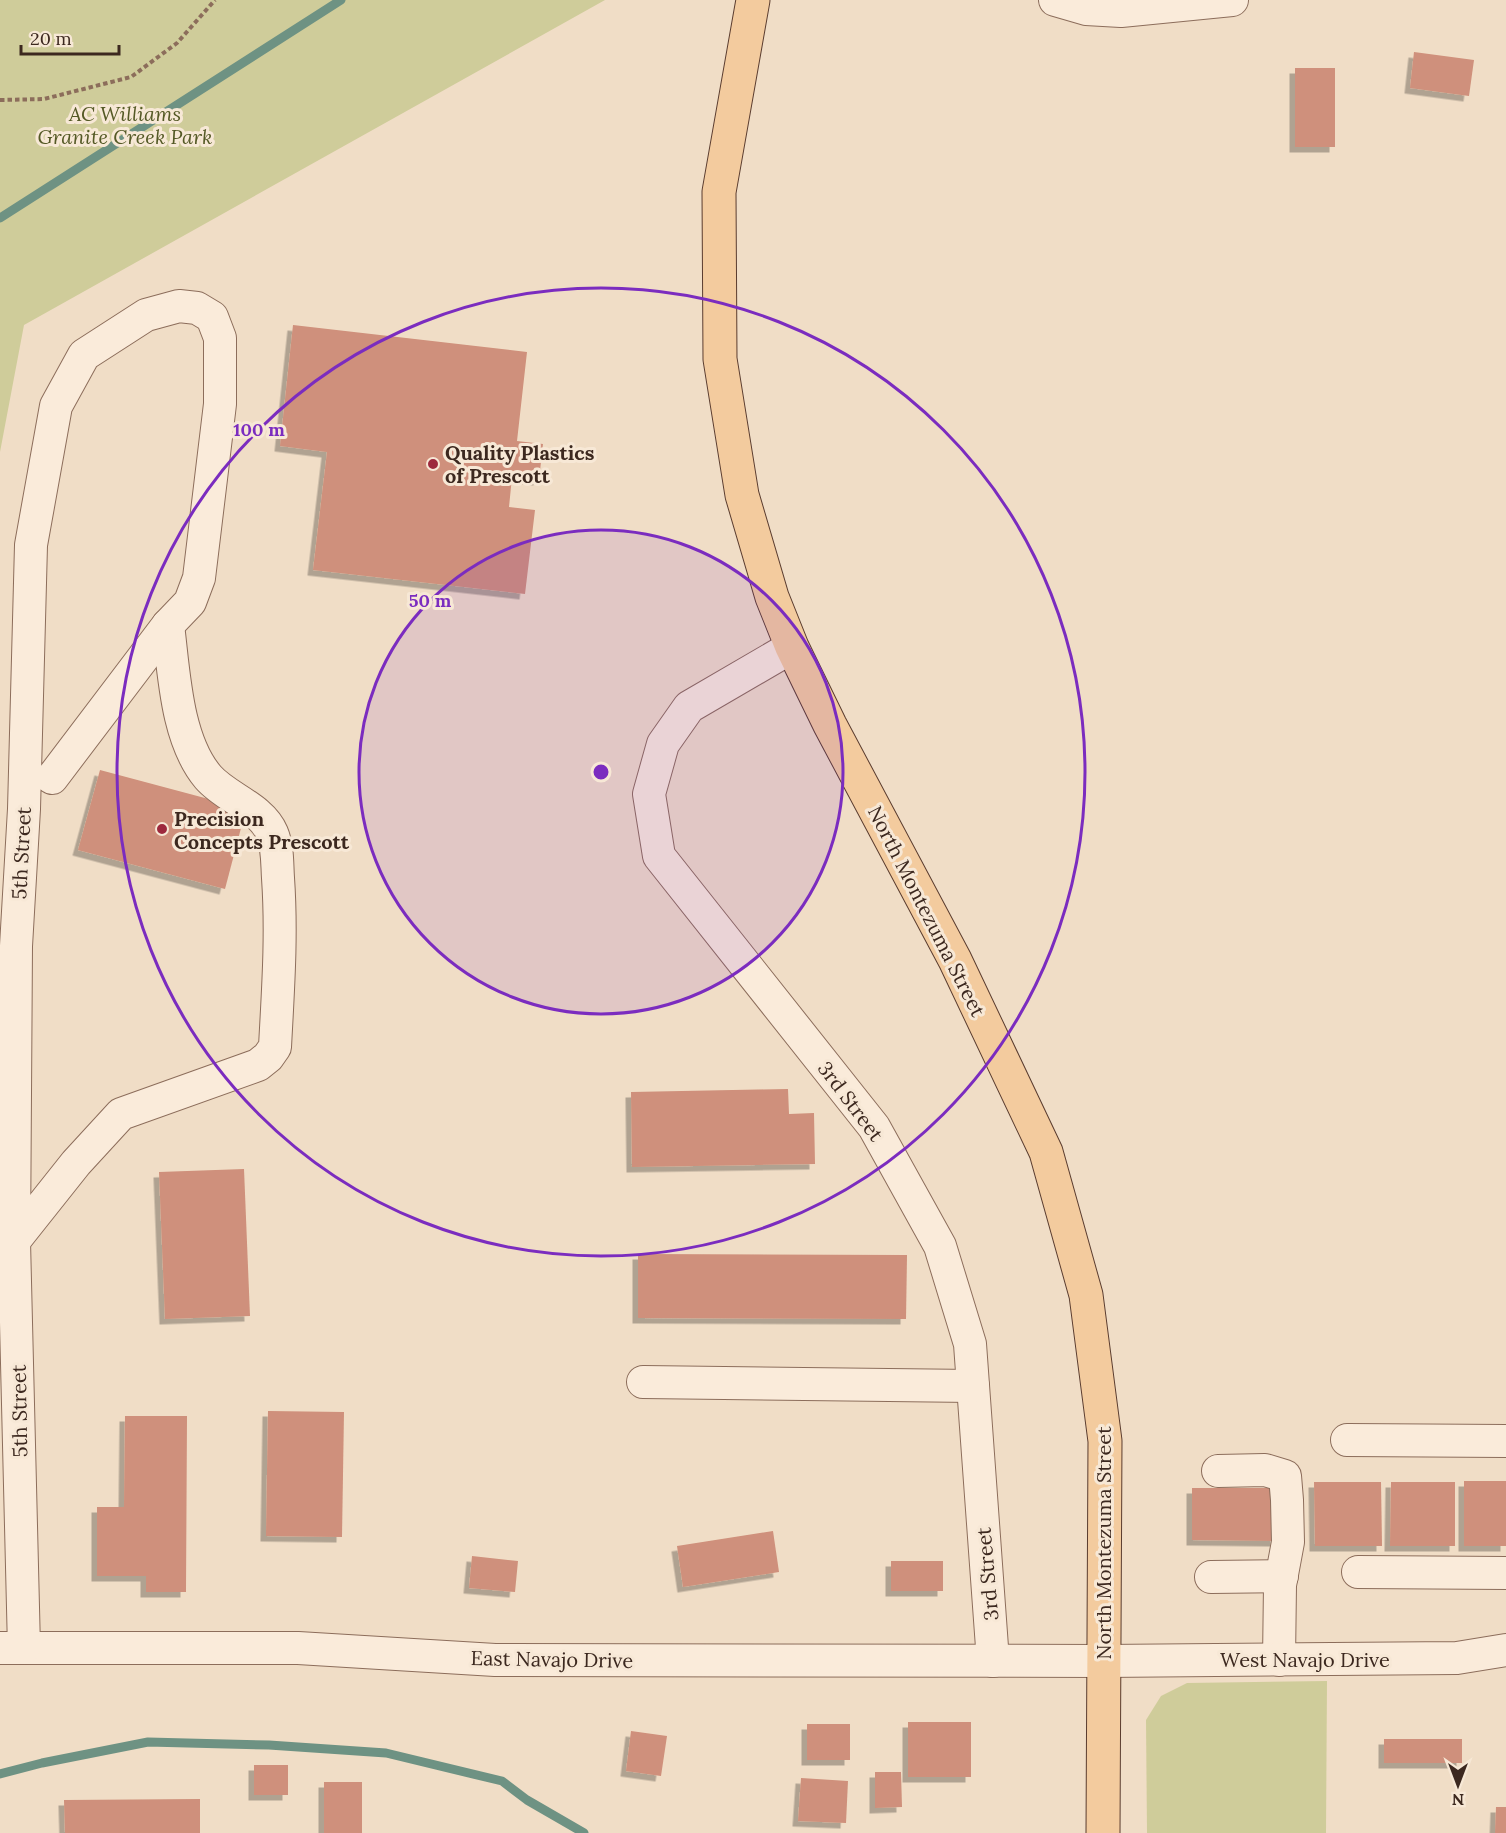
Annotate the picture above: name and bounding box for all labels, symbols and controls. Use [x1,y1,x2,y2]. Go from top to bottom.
scale bar [21,18,118,56]
text: 20 m [30,27,72,50]
park label: AC Williams Granite Creek Park [38,101,212,149]
text: 100 m [233,418,285,441]
place label: Quality Plastics of Prescott [445,440,595,488]
marker: Quality Plastics of Prescott [426,457,440,471]
text: 50 m [409,589,452,612]
centre of rings [591,762,611,782]
street label: North Montezuma Street [863,801,991,1021]
street label: 5th Street [6,806,36,900]
place label: Precision Concepts Prescott [174,806,350,854]
marker: Precision Concepts Prescott [155,822,169,836]
street label: 3rd Street [813,1056,889,1146]
street label: 5th Street [6,1364,32,1458]
street label: North Montezuma Street [1091,1426,1116,1660]
street label: 3rd Street [970,1526,1004,1622]
street label: East Navajo Drive [470,1645,634,1673]
street label: West Navajo Drive [1220,1647,1390,1672]
north arrow [1428,1755,1488,1815]
text: N [1452,1790,1464,1810]

